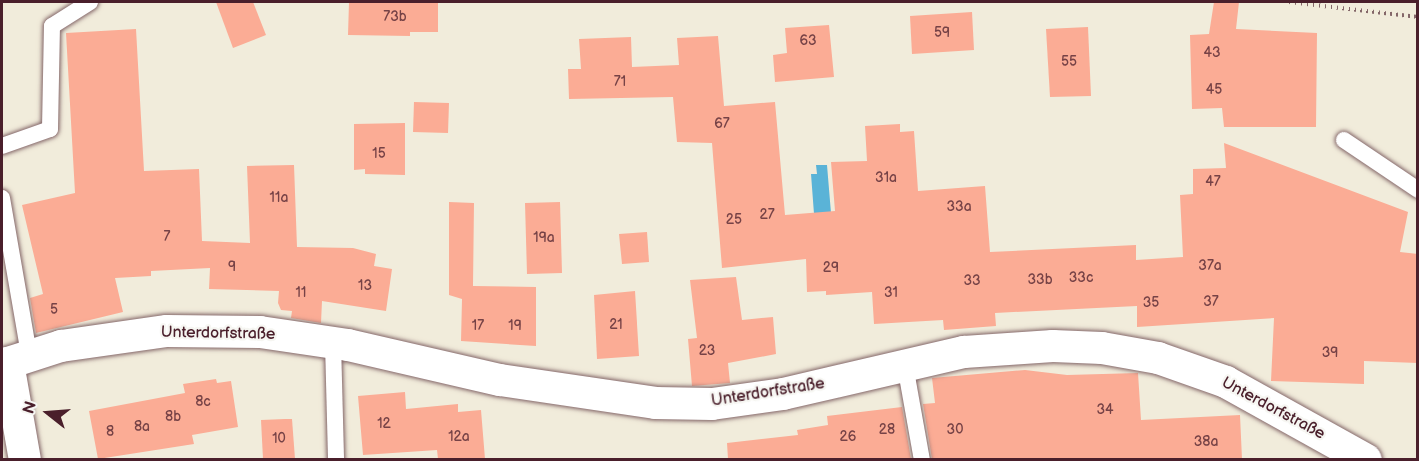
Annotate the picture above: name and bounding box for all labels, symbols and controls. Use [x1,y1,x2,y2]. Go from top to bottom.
house number: 73b [383,9,407,25]
house number: 59 [934,25,950,41]
house number: 63 [799,33,817,49]
house number: 43 [1203,45,1221,61]
house number: 55 [1061,54,1077,70]
house number: 71 [614,74,626,90]
house number: 45 [1206,82,1222,98]
house number: 67 [714,116,730,132]
house number: 15 [372,146,386,162]
house number: 31a [875,170,897,186]
house number: 47 [1205,174,1221,190]
house number: 11a [270,190,288,206]
house number: 33a [946,199,972,215]
house number: 27 [759,207,775,223]
house number: 25 [726,212,742,228]
house number: 7 [164,229,170,245]
house number: 19a [533,230,555,246]
house number: 37a [1198,258,1222,274]
house number: 9 [228,259,236,275]
house number: 29 [823,260,839,276]
house number: 33c [1069,270,1093,286]
house number: 33b [1027,272,1053,288]
house number: 33 [963,273,981,289]
house number: 13 [358,278,372,294]
house number: 11 [296,285,306,301]
house number: 31 [884,285,898,301]
house number: 37 [1203,294,1219,310]
house number: 35 [1143,295,1159,311]
house number: 5 [50,302,58,318]
house number: 21 [609,317,623,333]
house number: 17 [472,318,484,334]
house number: 19 [508,318,522,334]
street label: Unterdorfstraße [161,323,275,345]
house number: 23 [699,343,715,359]
house number: 39 [1322,345,1338,361]
street label: Unterdorfstraße [1218,374,1328,444]
street label: Unterdorfstraße [710,375,826,411]
north arrow [18,383,78,443]
house number: 8c [195,394,211,410]
text: N [19,399,41,416]
house number: 34 [1096,402,1114,418]
house number: 8b [165,409,181,425]
house number: 12 [377,416,391,432]
house number: 8a [134,419,150,435]
house number: 28 [879,422,895,438]
house number: 30 [947,422,963,438]
house number: 8 [106,424,114,440]
house number: 12a [448,429,470,445]
house number: 26 [840,429,856,445]
house number: 10 [272,431,286,447]
house number: 38a [1194,434,1218,450]

